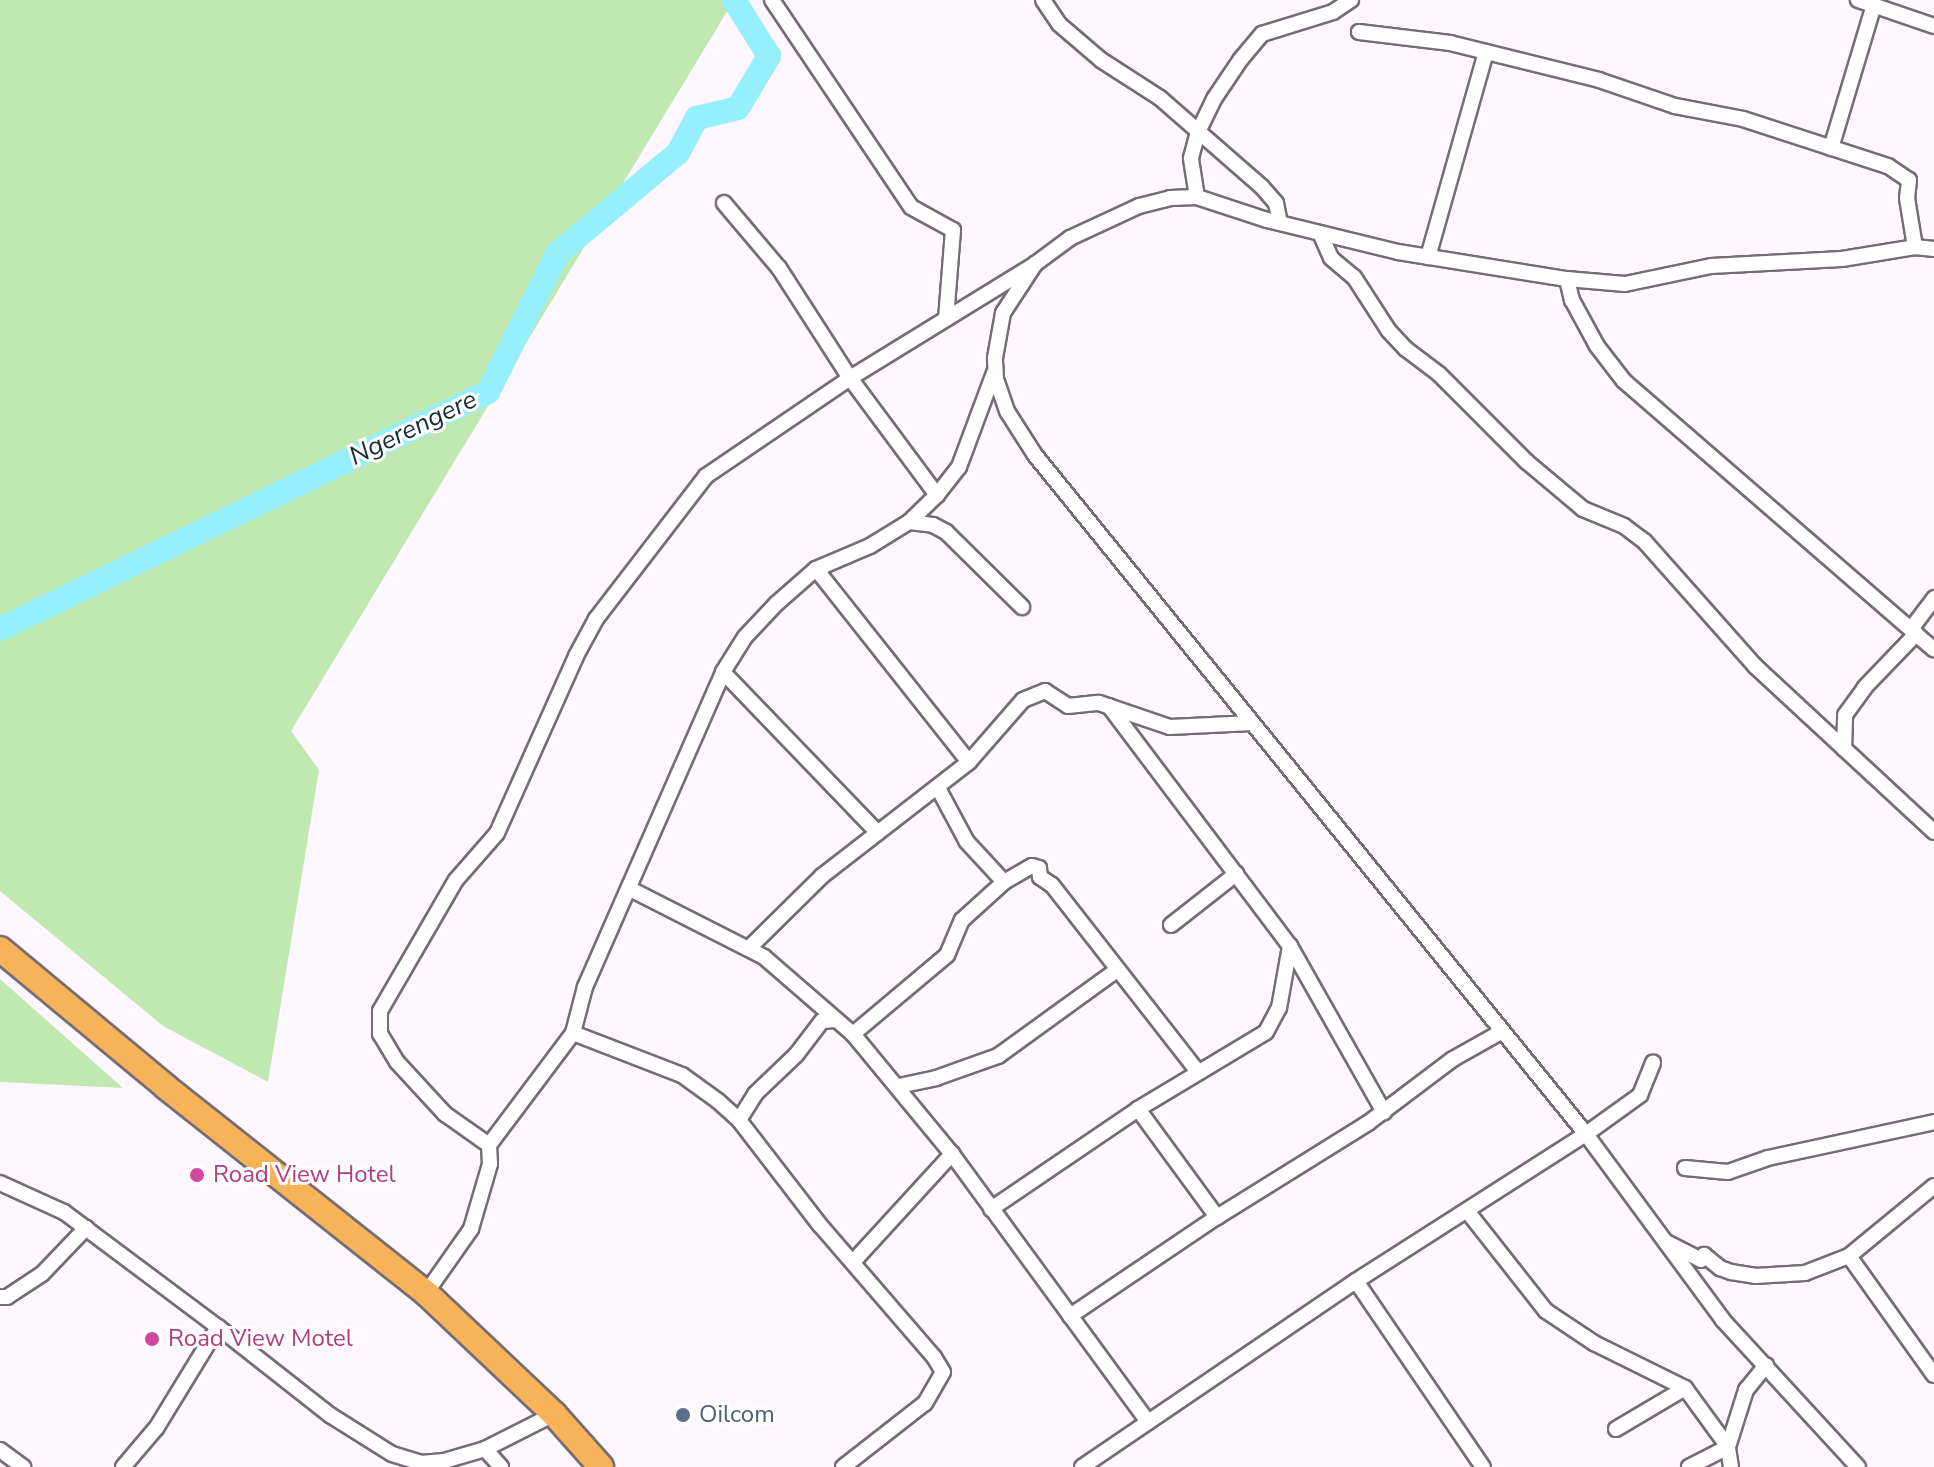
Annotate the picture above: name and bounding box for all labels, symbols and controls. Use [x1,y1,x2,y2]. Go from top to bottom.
water label: Ngerengere [344,384,482,472]
place label: Road View Hotel [213,1161,396,1189]
marker: Road View Hotel [188,1166,206,1184]
place label: Road View Motel [168,1325,353,1353]
marker: Road View Motel [143,1330,161,1348]
place label: Oilcom [699,1401,775,1429]
marker: Oilcom [674,1406,692,1424]

